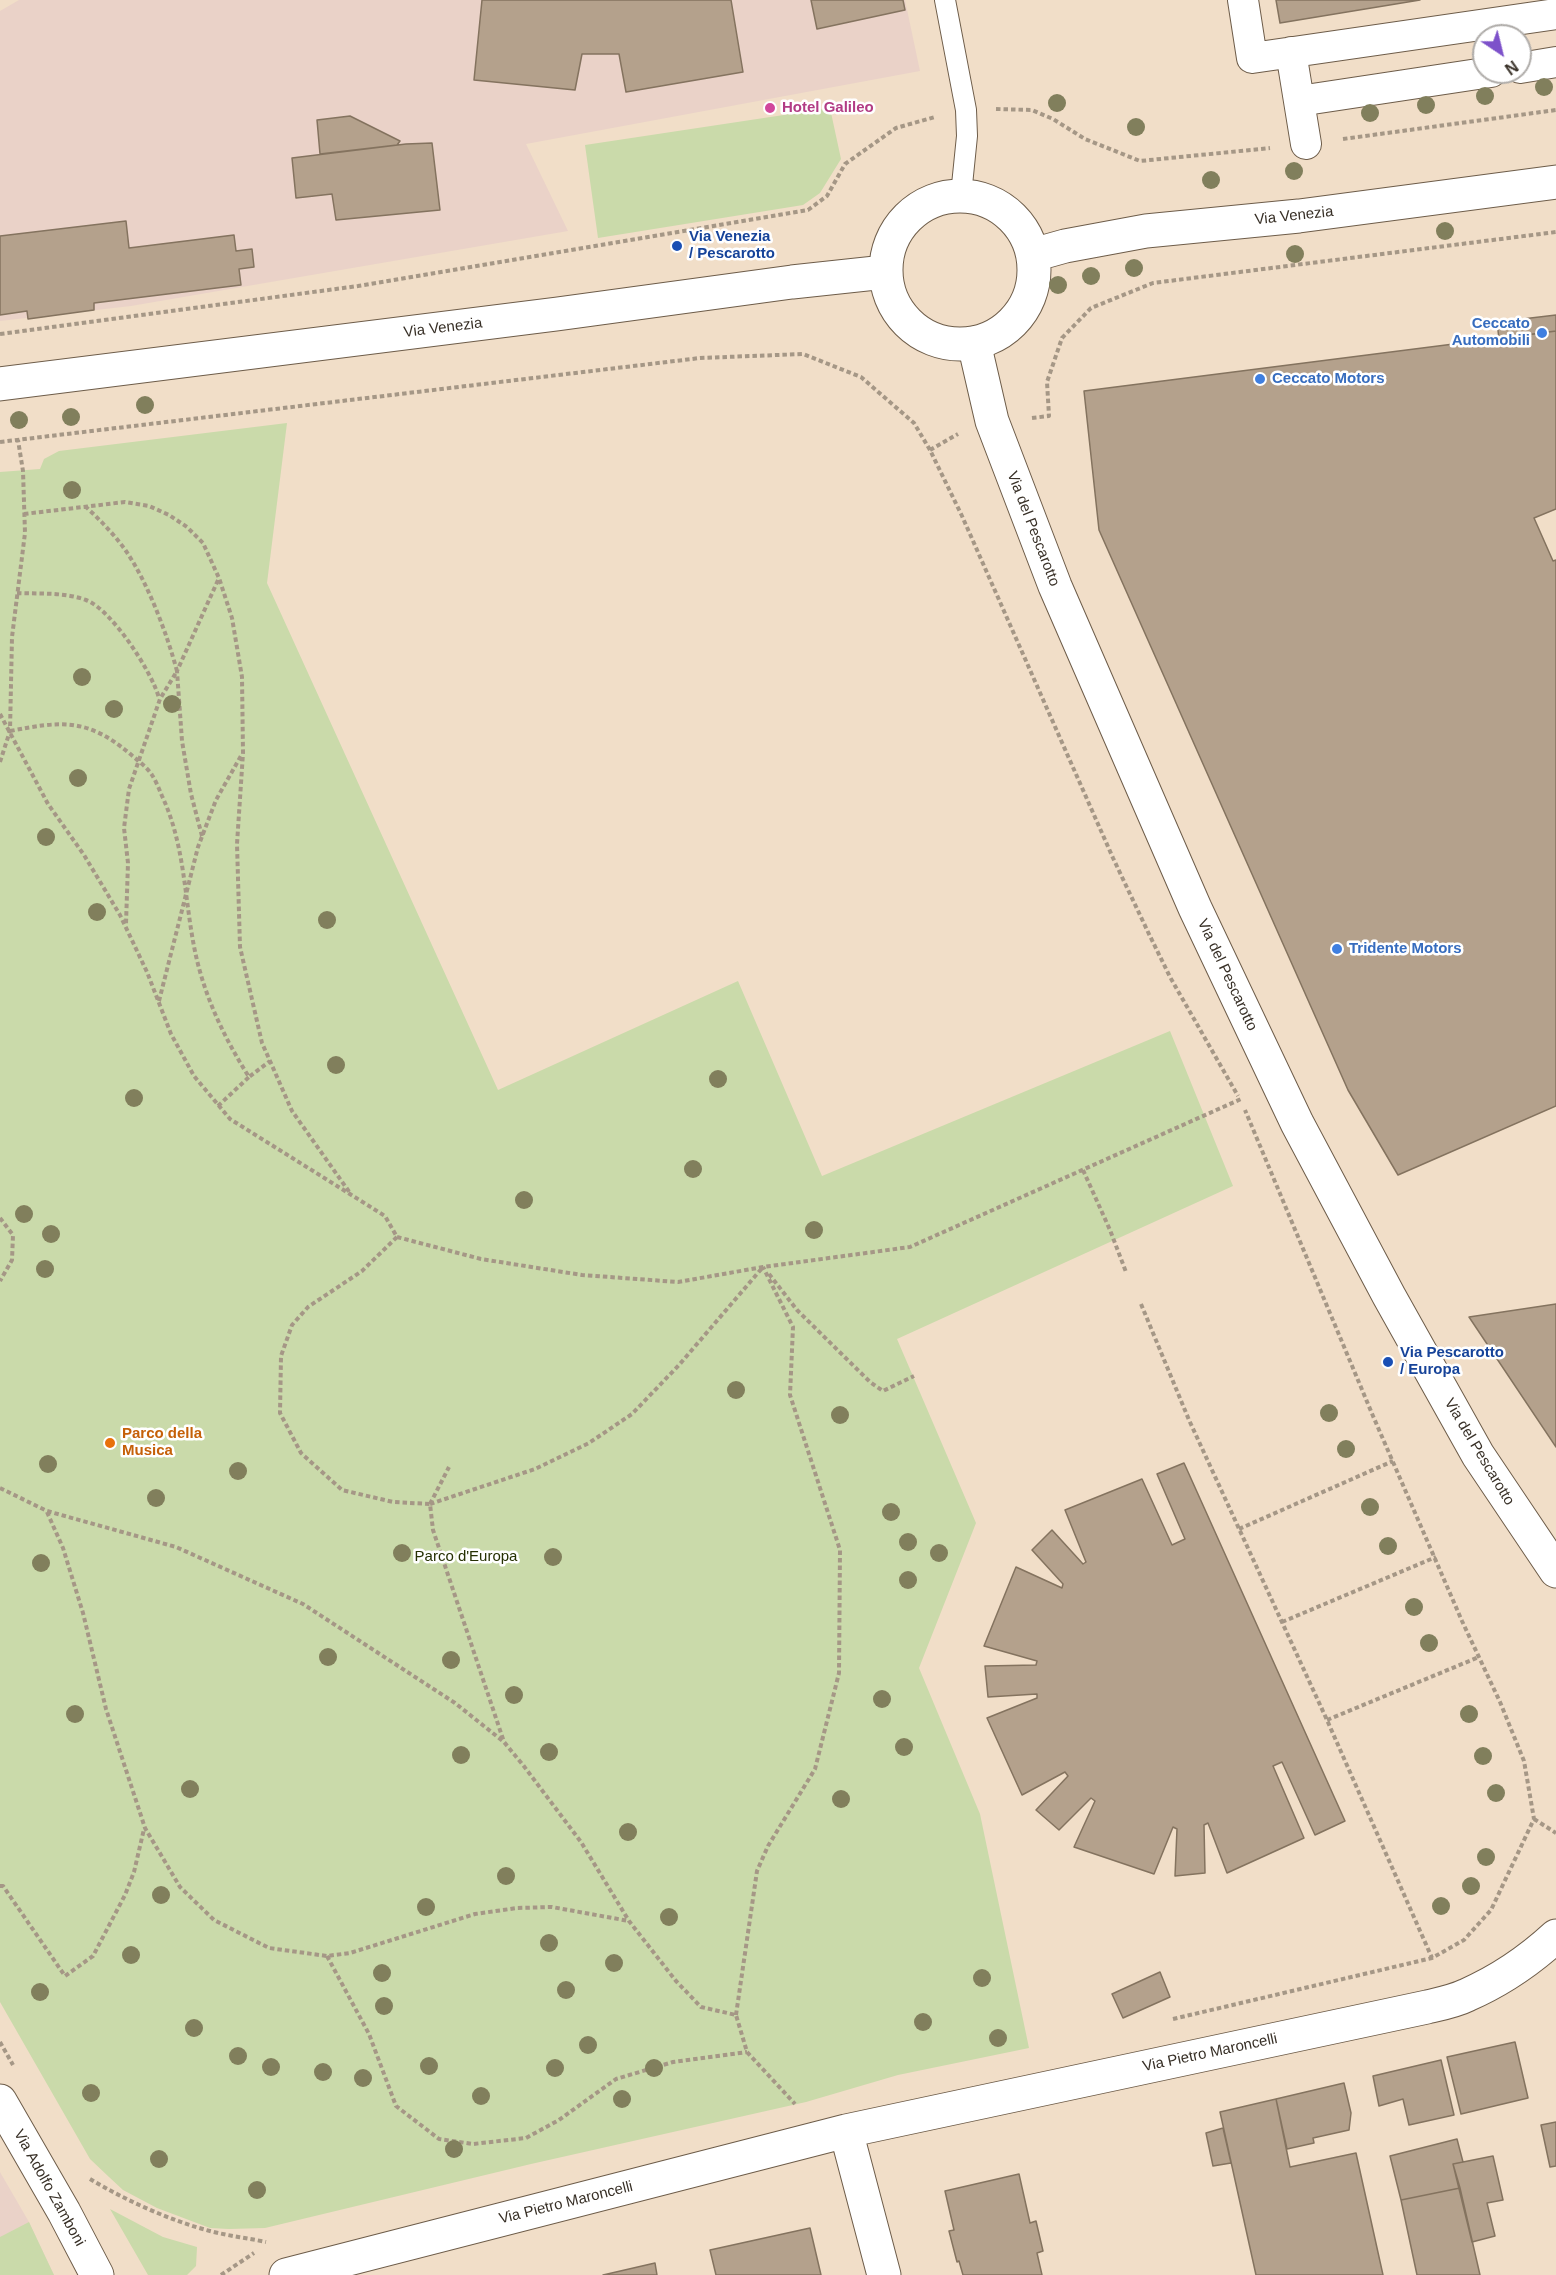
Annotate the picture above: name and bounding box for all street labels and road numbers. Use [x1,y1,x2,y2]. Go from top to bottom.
street label: Via Venezia [1254,203,1334,229]
street label: Via Venezia [403,314,483,342]
street label: Via del Pescarotto [1003,469,1063,589]
street label: Via del Pescarotto [1193,916,1261,1034]
street label: Via del Pescarotto [1440,1395,1518,1509]
street label: Via Pietro Maroncelli [1141,2030,1279,2076]
street label: Via Adolfo Zamboni [9,2127,89,2249]
street label: Via Pietro Maroncelli [497,2178,635,2228]

